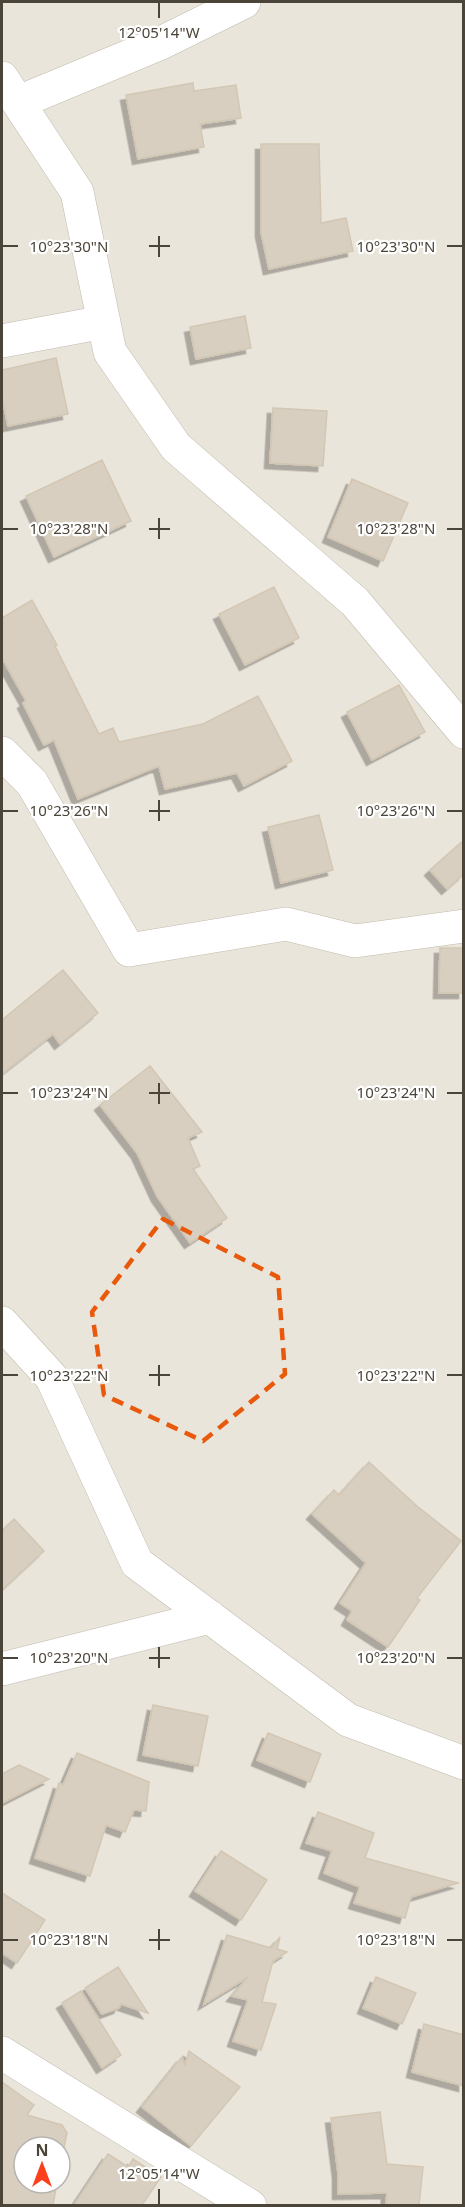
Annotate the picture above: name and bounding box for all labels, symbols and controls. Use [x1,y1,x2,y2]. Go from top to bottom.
text: 12°05'14"W [118,22,200,42]
text: 10°23'30"N [30,236,108,256]
text: 10°23'30"N [357,236,435,256]
text: 10°23'28"N [30,518,108,538]
text: 10°23'28"N [357,518,435,538]
text: 10°23'26"N [30,800,108,820]
text: 10°23'26"N [357,800,435,820]
text: 10°23'24"N [30,1082,108,1102]
text: 10°23'24"N [357,1082,435,1102]
text: 10°23'22"N [30,1365,108,1385]
text: 10°23'22"N [357,1365,435,1385]
text: 10°23'20"N [30,1647,108,1667]
text: 10°23'20"N [357,1647,435,1667]
text: 10°23'18"N [30,1929,108,1949]
text: 10°23'18"N [357,1929,435,1949]
north arrow [12,2135,72,2195]
text: N [35,2139,49,2161]
text: 12°05'14"W [118,2163,200,2183]

